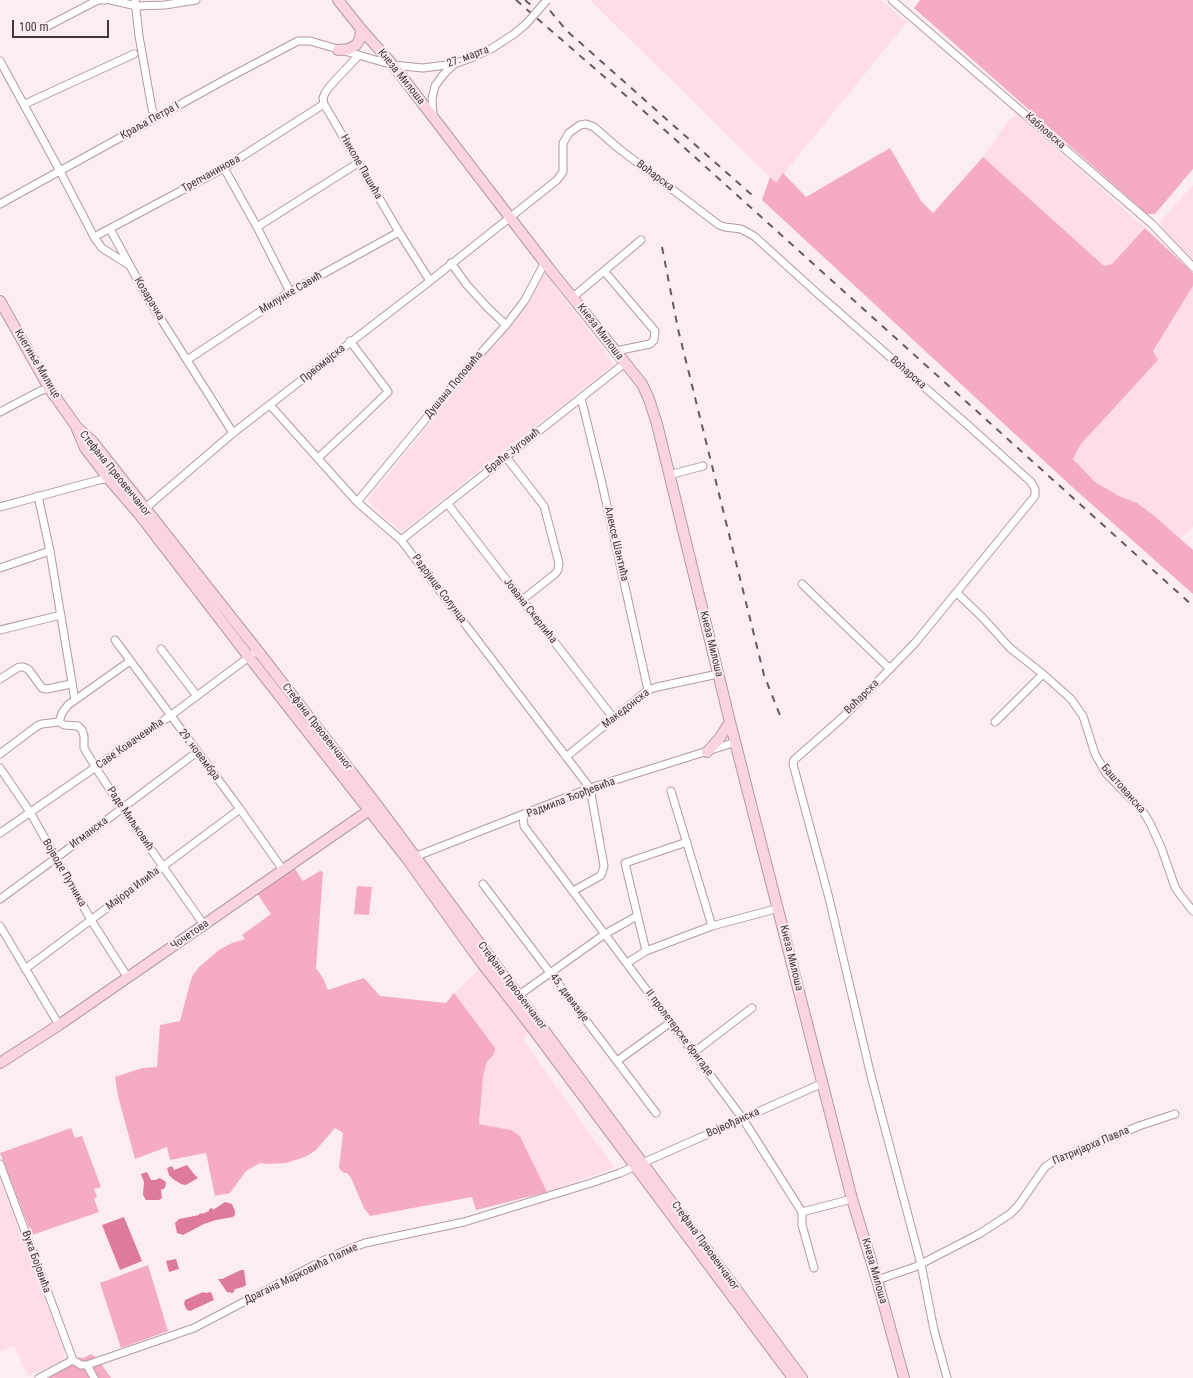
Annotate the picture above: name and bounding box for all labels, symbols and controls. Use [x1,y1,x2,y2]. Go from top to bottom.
scale bar [14,12,111,38]
text: 100 m [19,20,49,34]
street label: 27. марта [445,43,491,71]
street label: Кнеза Милоша [375,47,427,107]
street label: Краља Петра I [118,99,182,143]
street label: Кабловска [1022,110,1068,152]
street label: Николе Пашића [337,132,385,202]
street label: Трепчанинова [179,152,243,196]
street label: Воћарска [634,158,676,194]
street label: Милунке Савић [257,269,325,317]
street label: Козарачка [131,275,167,323]
street label: Кнеза Милоша [574,301,626,363]
street label: Кнегиње Милице [11,327,63,401]
street label: Првомајска [298,342,348,386]
street label: Душана Поповића [422,349,486,421]
street label: Воћарска [887,354,929,392]
street label: Браће Југовић [483,426,543,476]
street label: Стефана Првовенчаног [76,428,154,520]
street label: Алексе Шантића [601,505,631,583]
street label: Радојице Солунца [409,552,469,626]
street label: Јована Скерлића [500,576,560,646]
street label: Кнеза Милоша [696,610,726,678]
street label: Воћарска [842,677,882,717]
street label: Стефана Првовенчаног [279,681,355,773]
street label: Македонска [600,686,652,732]
street label: Саве Ковачевића [94,716,166,772]
street label: 29. новембра [175,727,223,783]
street label: Баштованска [1098,762,1148,816]
street label: Радмила Ђорђевића [525,775,617,821]
street label: Раде Миљковић [104,785,156,853]
street label: Игманска [67,814,111,852]
street label: Војводе Путника [39,837,89,909]
street label: Мајора Илића [104,865,162,913]
street label: Чочетова [168,917,212,953]
street label: Кнеза Милоша [776,924,806,992]
street label: Стефана Првовенчаног [475,939,549,1033]
street label: 45. дивизије [547,971,591,1025]
street label: II пролетерске бригаде [642,987,716,1079]
street label: Војвођанска [704,1105,762,1141]
street label: Патријарха Павла [1051,1124,1131,1168]
street label: Стефана Првовенчаног [668,1199,742,1293]
street label: Вука Бојовића [19,1229,53,1295]
street label: Кнеза Милоша [858,1237,890,1305]
street label: Драгана Марковића Палме [242,1241,360,1307]

